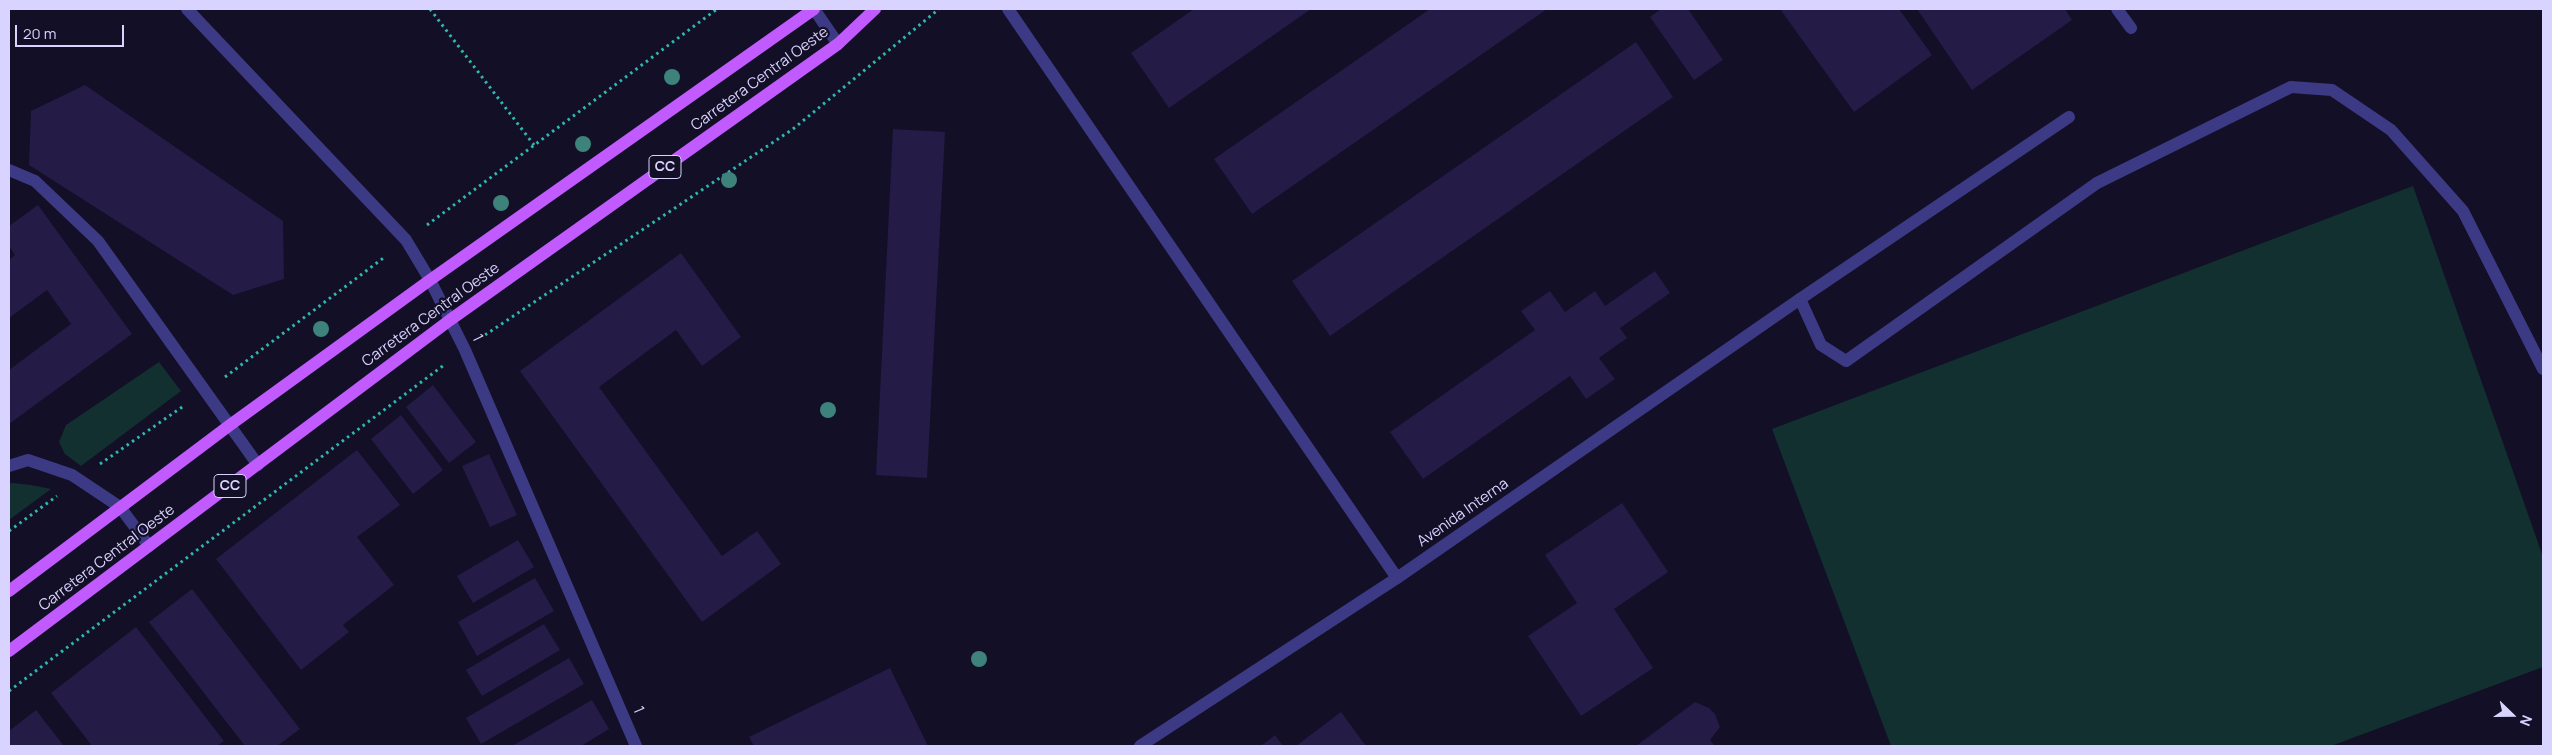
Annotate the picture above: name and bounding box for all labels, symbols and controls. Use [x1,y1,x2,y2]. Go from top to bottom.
scale bar [18,15,126,47]
text: 20 m [23,23,56,44]
street label: Carretera Central Oeste [688,23,832,135]
road number: CC [649,156,681,178]
street label: Carretera Central Oeste [359,259,503,371]
street label: 1 [468,332,486,344]
road number: CC [214,474,246,498]
street label: Avenida Interna [1414,475,1512,551]
street label: Carretera Central Oeste [35,501,179,615]
north arrow [2487,690,2537,740]
street label: 1 [629,704,647,716]
text: N [2516,713,2537,729]

